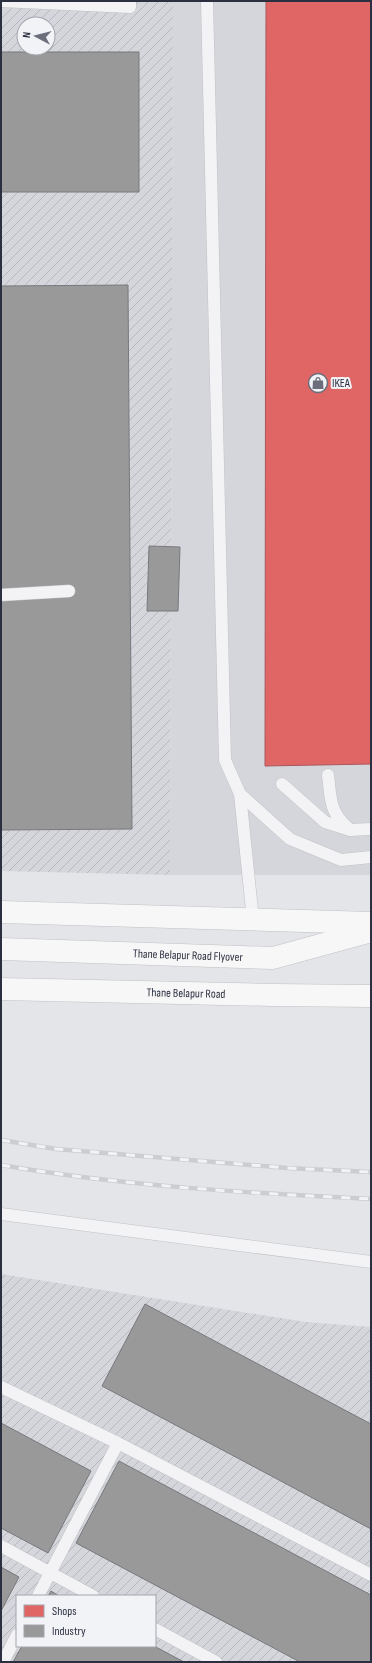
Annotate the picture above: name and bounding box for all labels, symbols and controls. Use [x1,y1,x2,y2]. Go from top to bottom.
north arrow [16,16,56,56]
text: N [20,31,33,39]
shop icon: IKEA [307,372,329,394]
place label: IKEA [332,376,351,391]
street label: Thane Belapur Road Flyover [133,946,244,965]
street label: Thane Belapur Road [146,985,226,1002]
legend [16,1595,156,1647]
text: Shops [52,1604,77,1619]
text: Industry [52,1624,86,1639]

